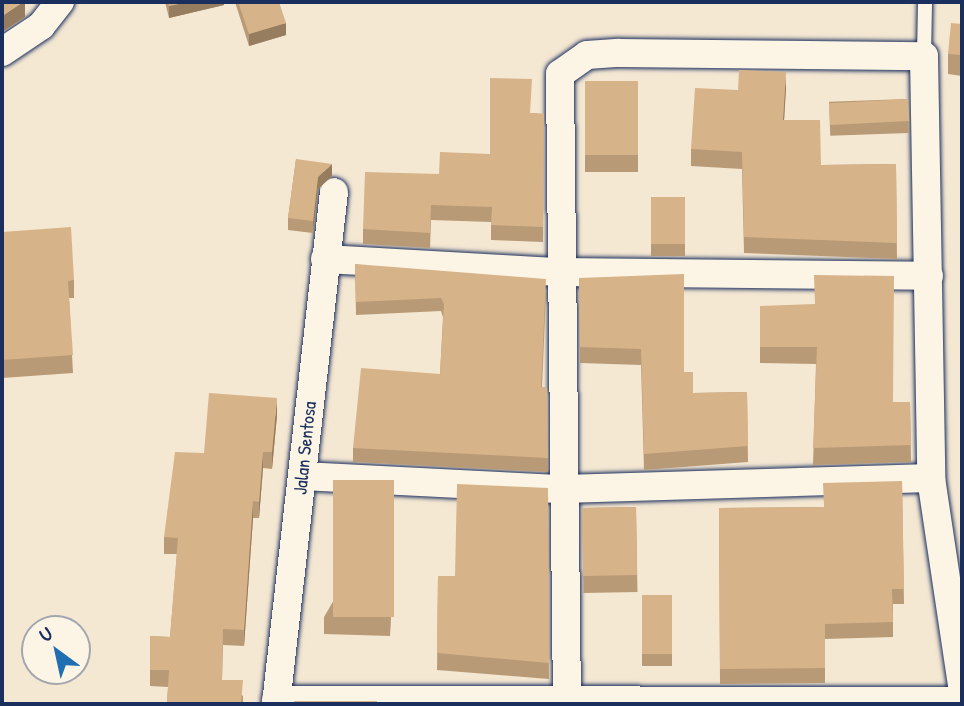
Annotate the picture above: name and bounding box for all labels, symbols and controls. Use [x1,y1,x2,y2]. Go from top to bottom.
street label: Jalan Sentosa [289,400,321,496]
north arrow [21,615,91,685]
text: U [34,620,57,648]

